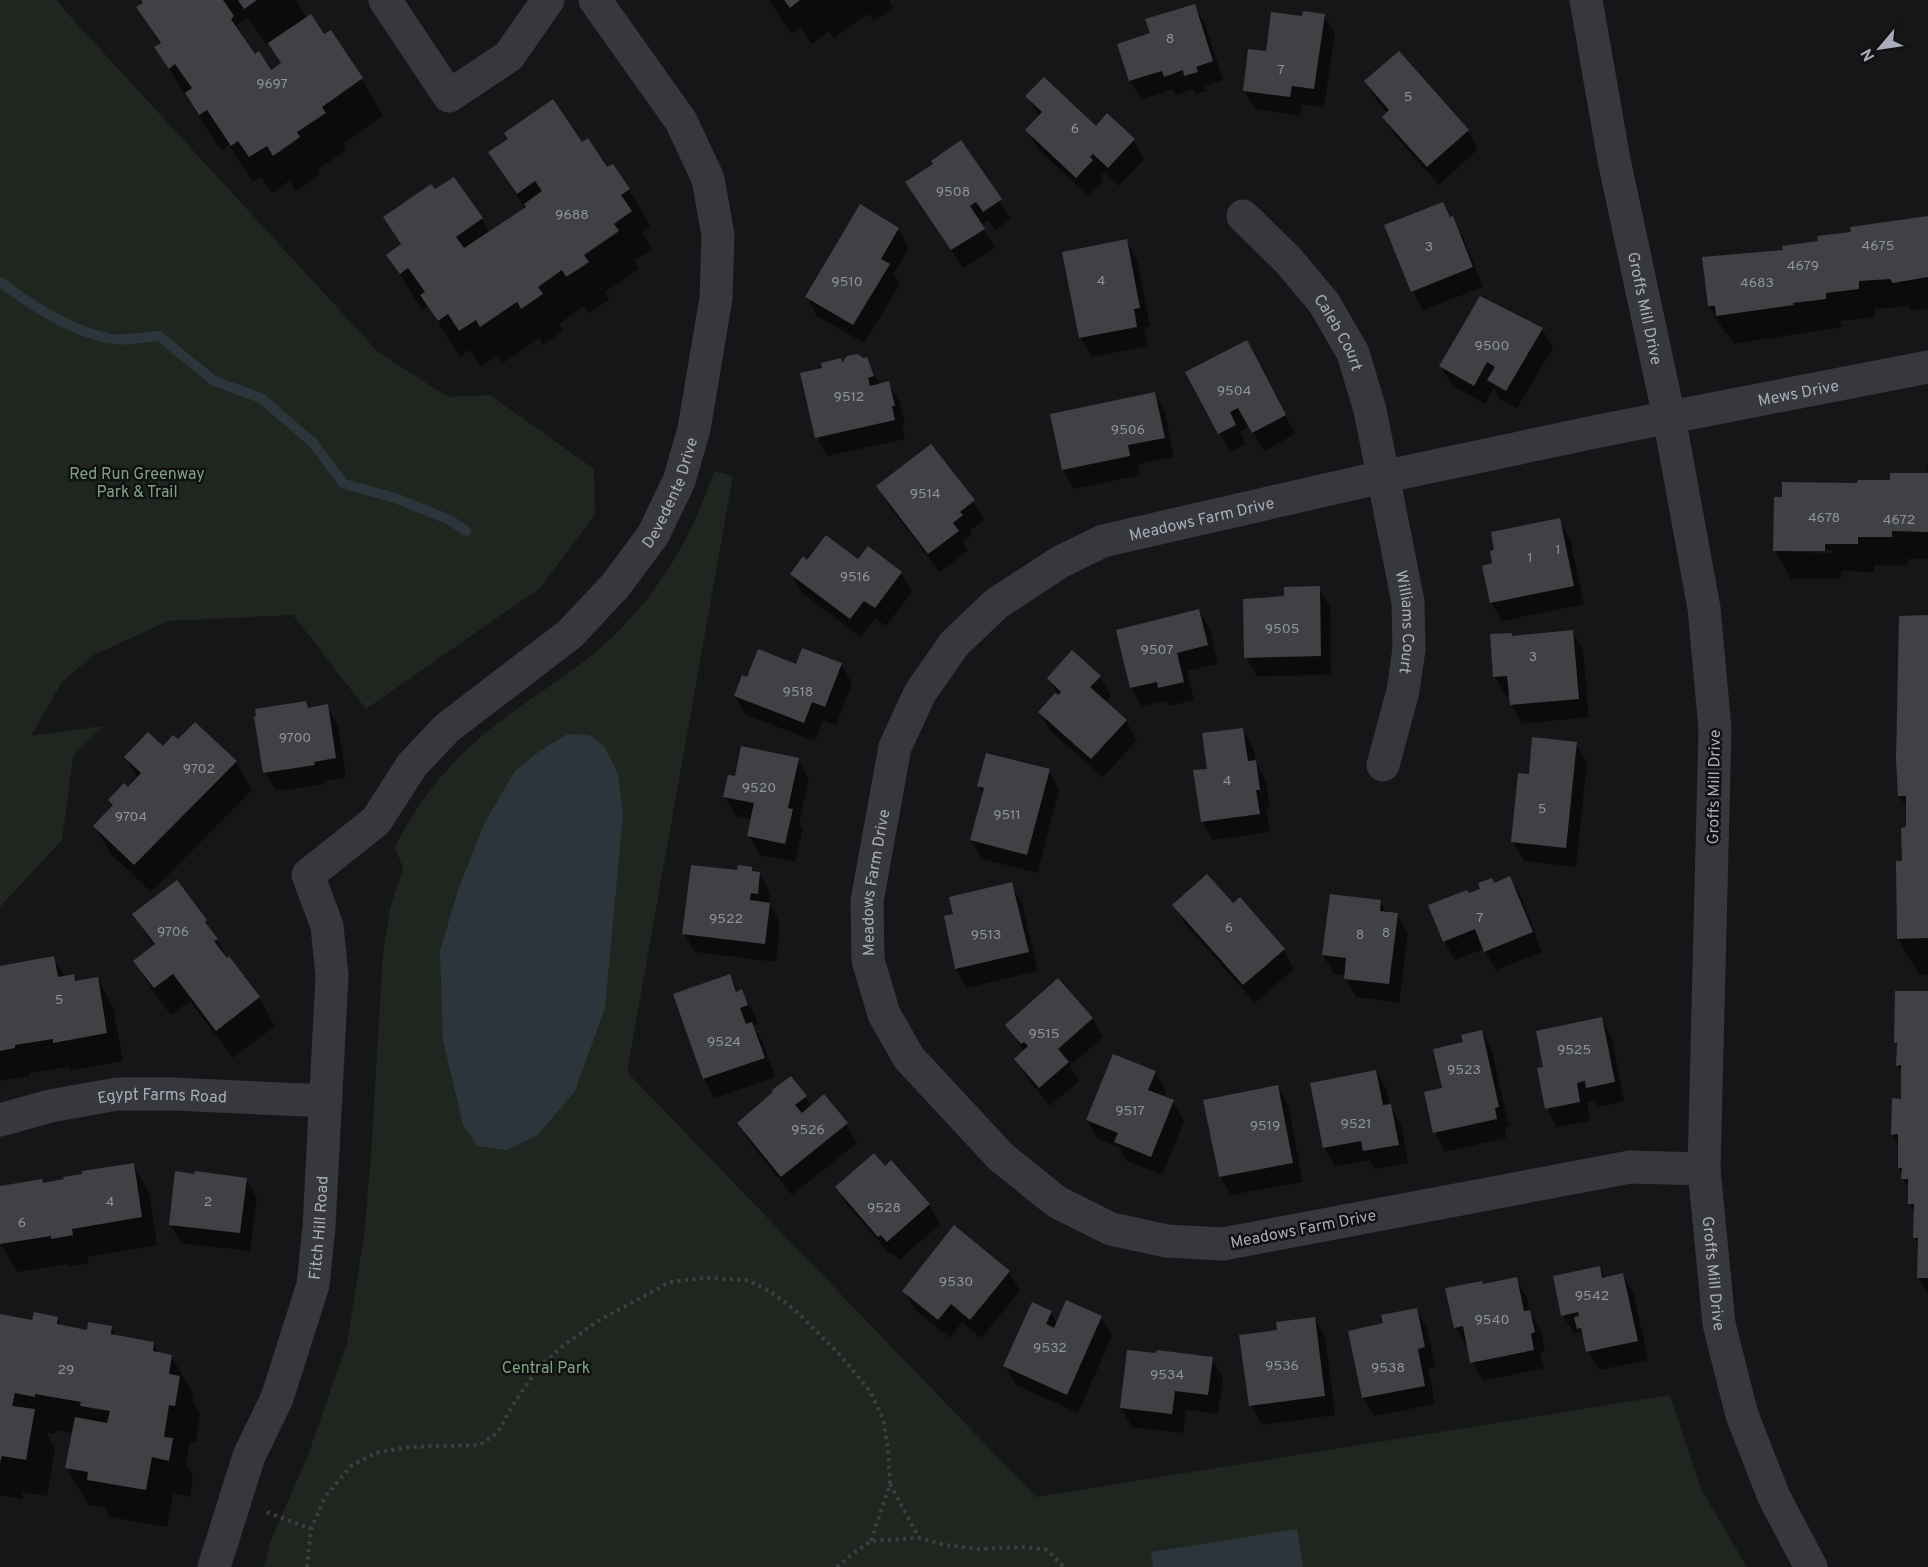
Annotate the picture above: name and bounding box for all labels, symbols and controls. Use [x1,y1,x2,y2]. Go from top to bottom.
north arrow [1850,18,1910,78]
house number: 8 [1166,31,1174,48]
text: N [1857,44,1880,64]
house number: 7 [1277,62,1285,79]
house number: 9697 [256,76,288,93]
house number: 5 [1404,89,1412,106]
house number: 6 [1071,121,1079,138]
house number: 9508 [936,184,970,201]
house number: 9688 [555,207,589,224]
house number: 4675 [1862,238,1894,255]
house number: 3 [1425,239,1433,256]
street label: Groffs Mill Drive [1622,250,1666,367]
house number: 4679 [1787,258,1819,275]
house number: 4 [1097,273,1105,290]
house number: 9510 [831,274,863,291]
house number: 4683 [1740,275,1774,292]
street label: Caleb Court [1309,290,1366,374]
house number: 9500 [1475,338,1509,355]
street label: Mews Drive [1756,377,1841,412]
house number: 9504 [1217,383,1251,400]
house number: 9512 [834,389,864,406]
house number: 9506 [1111,422,1145,439]
street label: Devedente Drive [638,435,703,553]
park label: Red Run Greenway Park & Trail [69,465,205,503]
house number: 9514 [910,486,940,503]
street label: Meadows Farm Drive [1127,494,1276,547]
house number: 4678 [1808,510,1840,527]
house number: 4672 [1883,512,1915,529]
house number: 1 [1555,542,1561,559]
house number: 1 [1527,550,1533,567]
house number: 9516 [840,569,870,586]
street label: Williams Court [1390,569,1417,675]
house number: 9505 [1265,621,1299,638]
house number: 9507 [1141,642,1173,659]
house number: 3 [1529,649,1537,666]
house number: 9518 [783,684,813,701]
street label: Groffs Mill Drive [1704,729,1726,845]
house number: 9700 [279,730,311,747]
house number: 9702 [183,761,215,778]
house number: 4 [1223,773,1231,790]
house number: 9520 [742,780,776,797]
house number: 5 [1538,801,1546,818]
house number: 9511 [993,807,1021,824]
street label: Meadows Farm Drive [859,808,895,956]
house number: 9704 [115,809,147,826]
house number: 7 [1476,910,1484,927]
house number: 9522 [709,911,743,928]
house number: 6 [1225,920,1233,937]
house number: 9706 [157,924,189,941]
house number: 8 [1382,925,1390,942]
house number: 9513 [971,927,1001,944]
house number: 8 [1356,927,1364,944]
house number: 5 [55,992,63,1009]
house number: 9515 [1029,1026,1059,1043]
house number: 9524 [707,1034,741,1051]
house number: 9525 [1557,1042,1591,1059]
house number: 9523 [1447,1062,1481,1079]
street label: Egypt Farms Road [96,1086,227,1109]
house number: 9517 [1115,1103,1145,1120]
house number: 9521 [1341,1116,1371,1133]
house number: 9519 [1250,1118,1280,1135]
house number: 9526 [791,1122,825,1139]
street label: Fitch Hill Road [306,1175,334,1281]
house number: 4 [106,1194,114,1211]
house number: 2 [204,1194,212,1211]
house number: 9528 [867,1200,901,1217]
street label: Meadows Farm Drive [1229,1206,1378,1254]
house number: 6 [18,1215,26,1232]
street label: Groffs Mill Drive [1697,1215,1728,1333]
house number: 9530 [939,1274,973,1291]
house number: 9542 [1575,1288,1609,1305]
house number: 9540 [1474,1312,1510,1329]
house number: 9532 [1033,1340,1067,1357]
house number: 9536 [1265,1358,1299,1375]
park label: Central Park [502,1359,590,1379]
house number: 9538 [1371,1360,1405,1377]
house number: 29 [58,1362,74,1379]
house number: 9534 [1150,1367,1184,1384]

